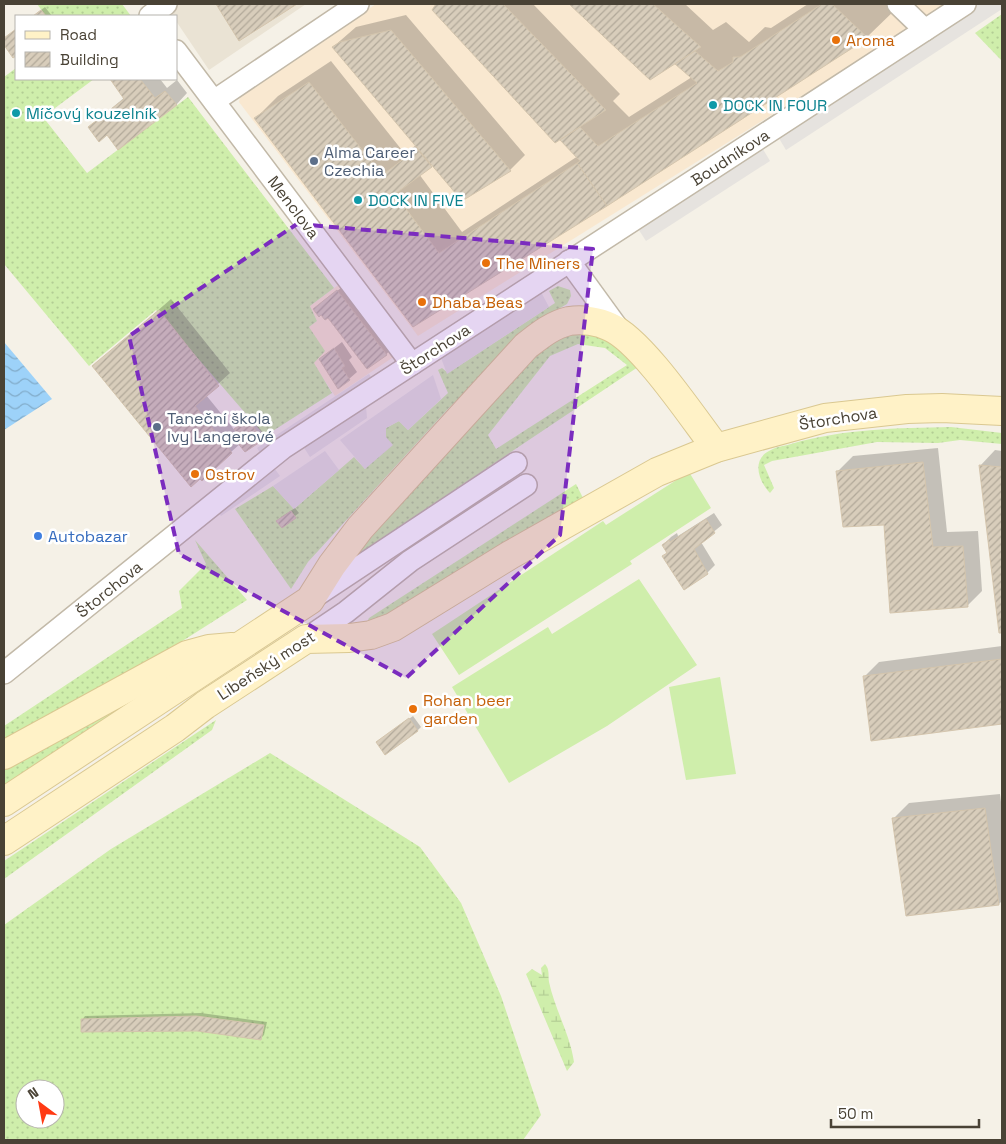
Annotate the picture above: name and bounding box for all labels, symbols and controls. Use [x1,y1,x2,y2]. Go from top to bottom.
legend [15,15,178,80]
text: Road [60,25,97,44]
place label: Aroma [846,30,895,51]
marker: Aroma [830,34,842,46]
text: Building [60,50,119,69]
place label: DOCK IN FOUR [723,95,827,116]
marker: DOCK IN FOUR [707,99,719,111]
place label: Míčový kouzelník [26,103,157,124]
marker: Míčový kouzelník [10,107,22,119]
street label: Boudníkova [687,124,774,191]
place label: Alma Career Czechia [324,142,415,181]
marker: Alma Career Czechia [308,155,320,167]
street label: Menclova [263,172,324,243]
place label: DOCK IN FIVE [368,190,464,211]
marker: DOCK IN FIVE [352,194,364,206]
place label: The Miners [496,253,580,274]
marker: The Miners [480,257,492,269]
place label: Dhaba Beas [432,292,523,313]
marker: Dhaba Beas [416,296,428,308]
street label: Štorchova [396,319,474,380]
street label: Štorchova [797,402,879,435]
place label: Taneční škola Ivy Langerové [167,408,274,447]
marker: Taneční škola Ivy Langerové [151,421,163,433]
place label: Ostrov [205,464,256,485]
marker: Ostrov [189,468,201,480]
place label: Autobazar [48,526,128,547]
marker: Autobazar [32,530,44,542]
street label: Štorchova [72,556,147,622]
street label: Libeňský most [213,626,319,705]
place label: Rohan beer garden [423,690,511,729]
marker: Rohan beer garden [407,703,419,715]
north arrow [15,1079,65,1129]
text: N [24,1083,42,1103]
scale bar [831,1096,978,1128]
text: 50 m [838,1104,873,1123]

